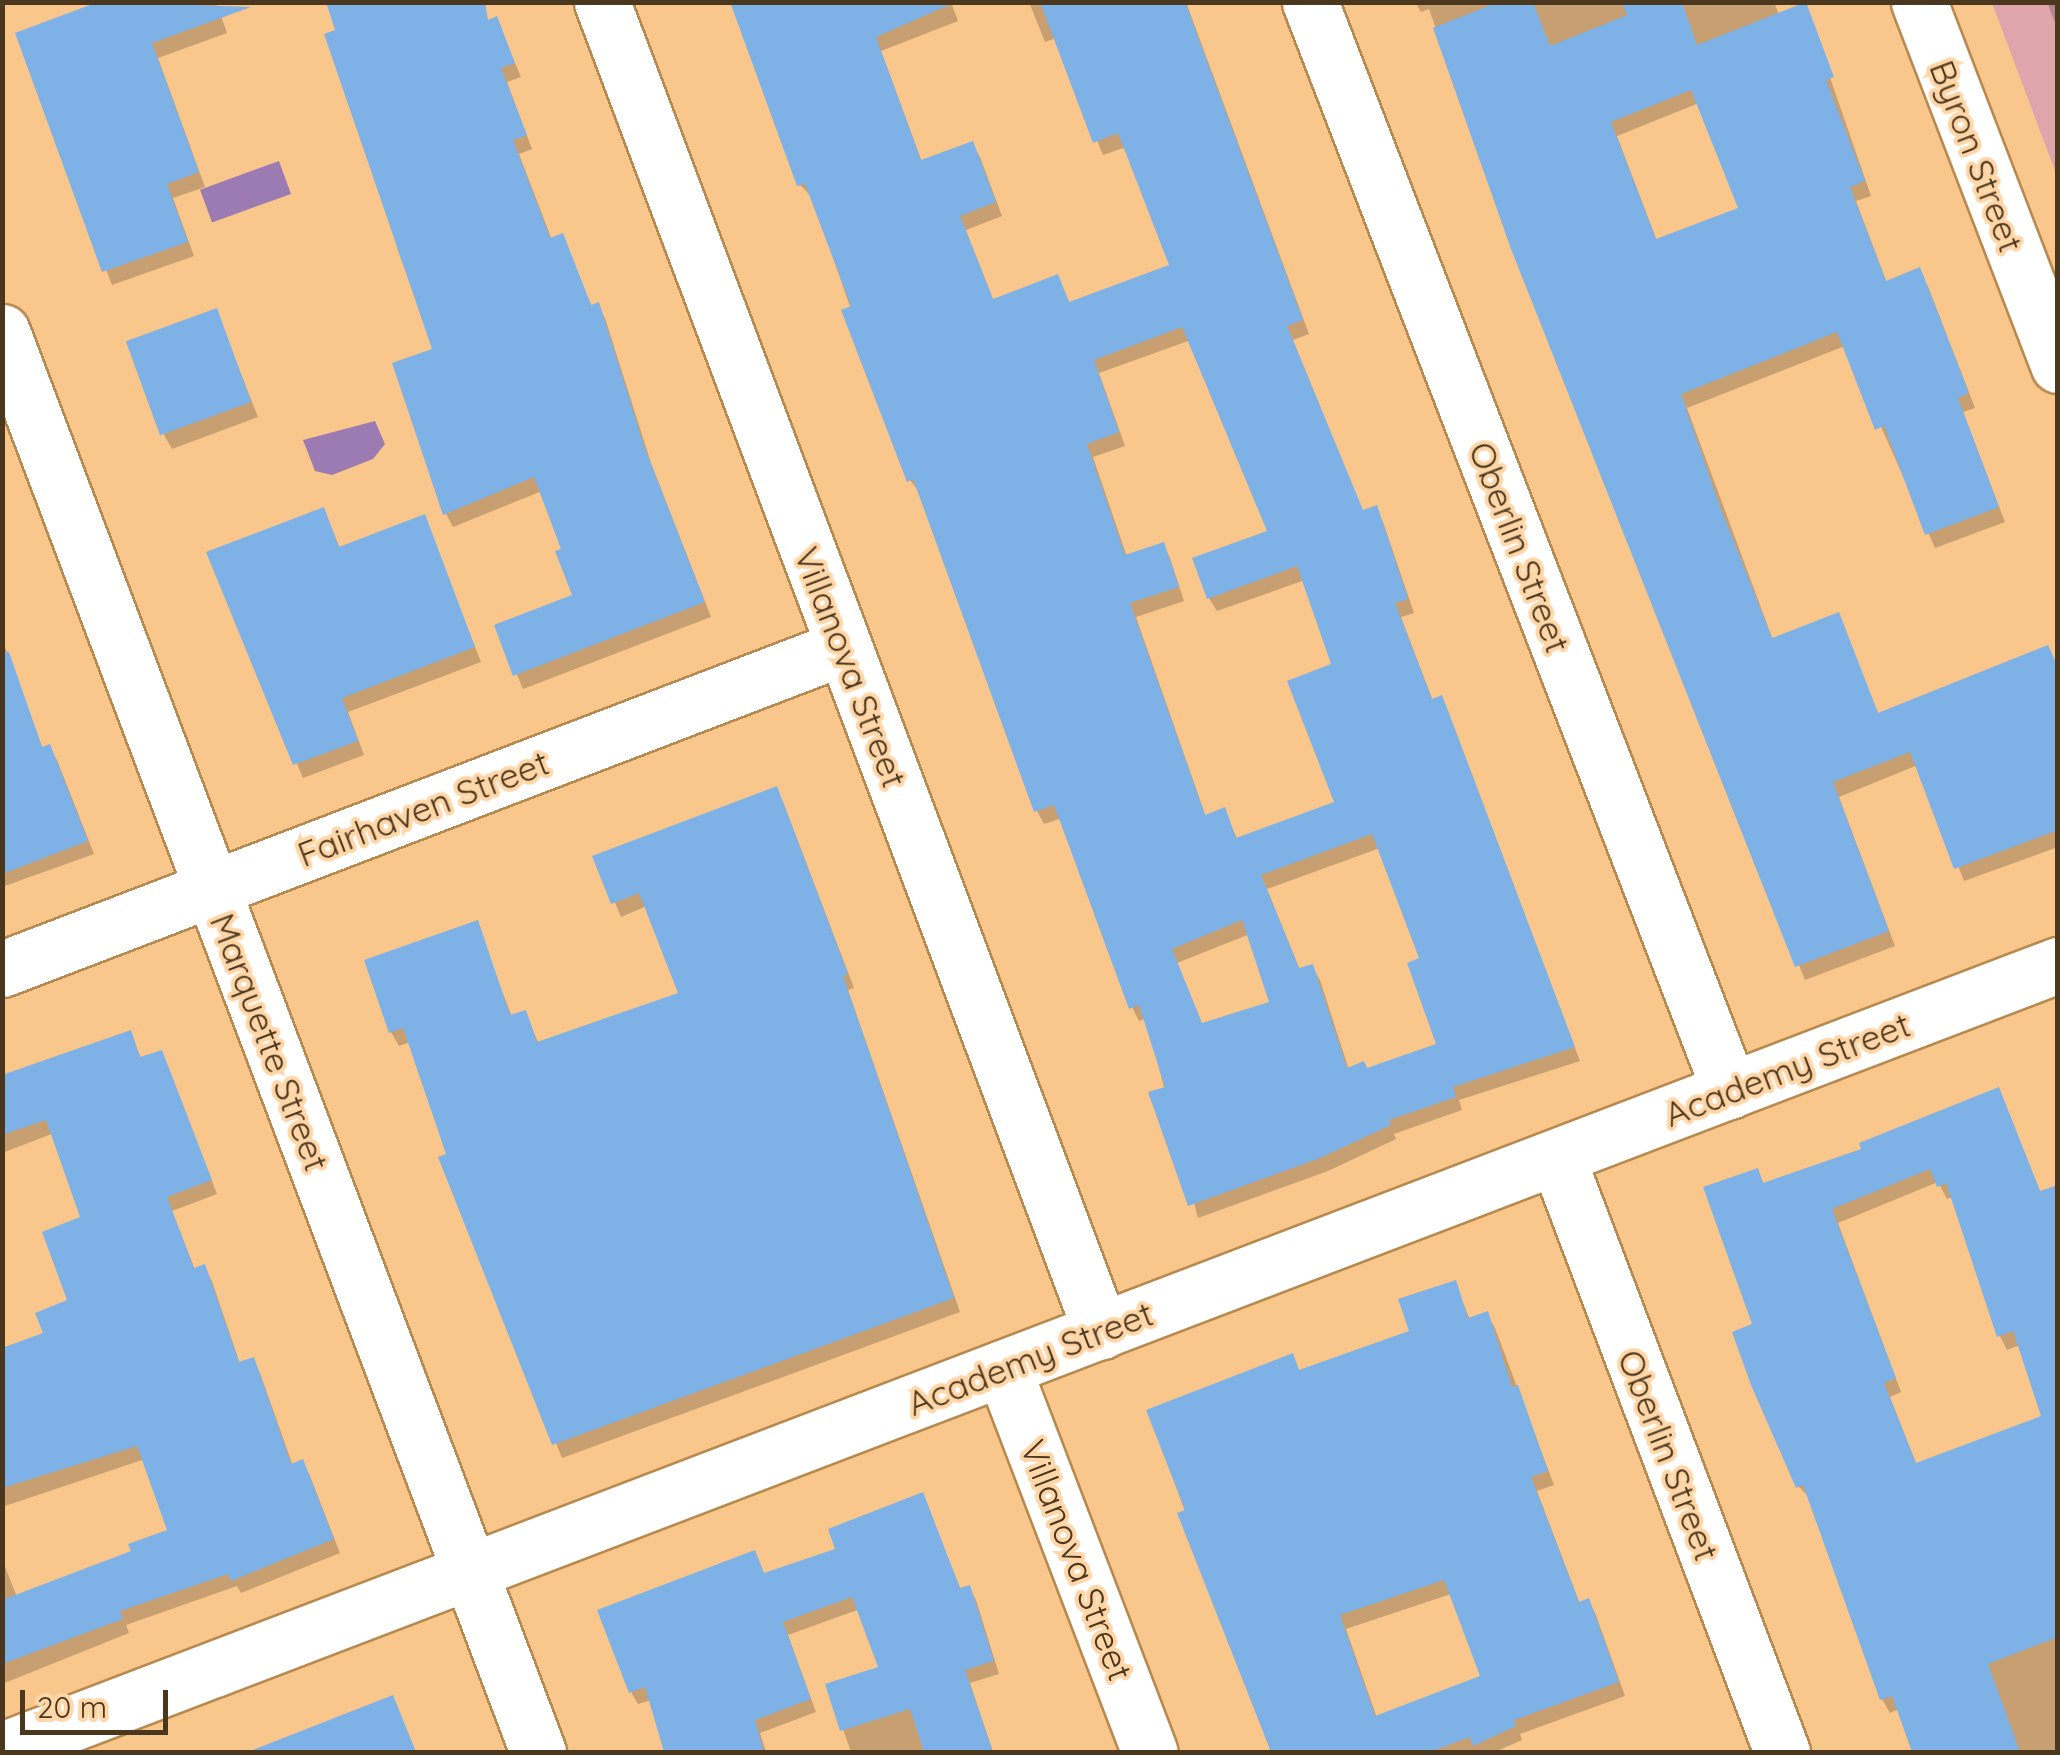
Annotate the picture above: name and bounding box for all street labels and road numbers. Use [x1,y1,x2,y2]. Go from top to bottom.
street label: Byron Street [1921,54,2033,258]
street label: Oberlin Street [1461,436,1579,658]
street label: Villanova Street [786,541,916,793]
street label: Fairhaven Street [292,741,554,875]
street label: Marquette Street [202,907,338,1177]
street label: Academy Street [1658,1003,1916,1135]
street label: Academy Street [901,1292,1159,1424]
street label: Oberlin Street [1610,1344,1728,1566]
street label: Villanova Street [1012,1434,1142,1686]

